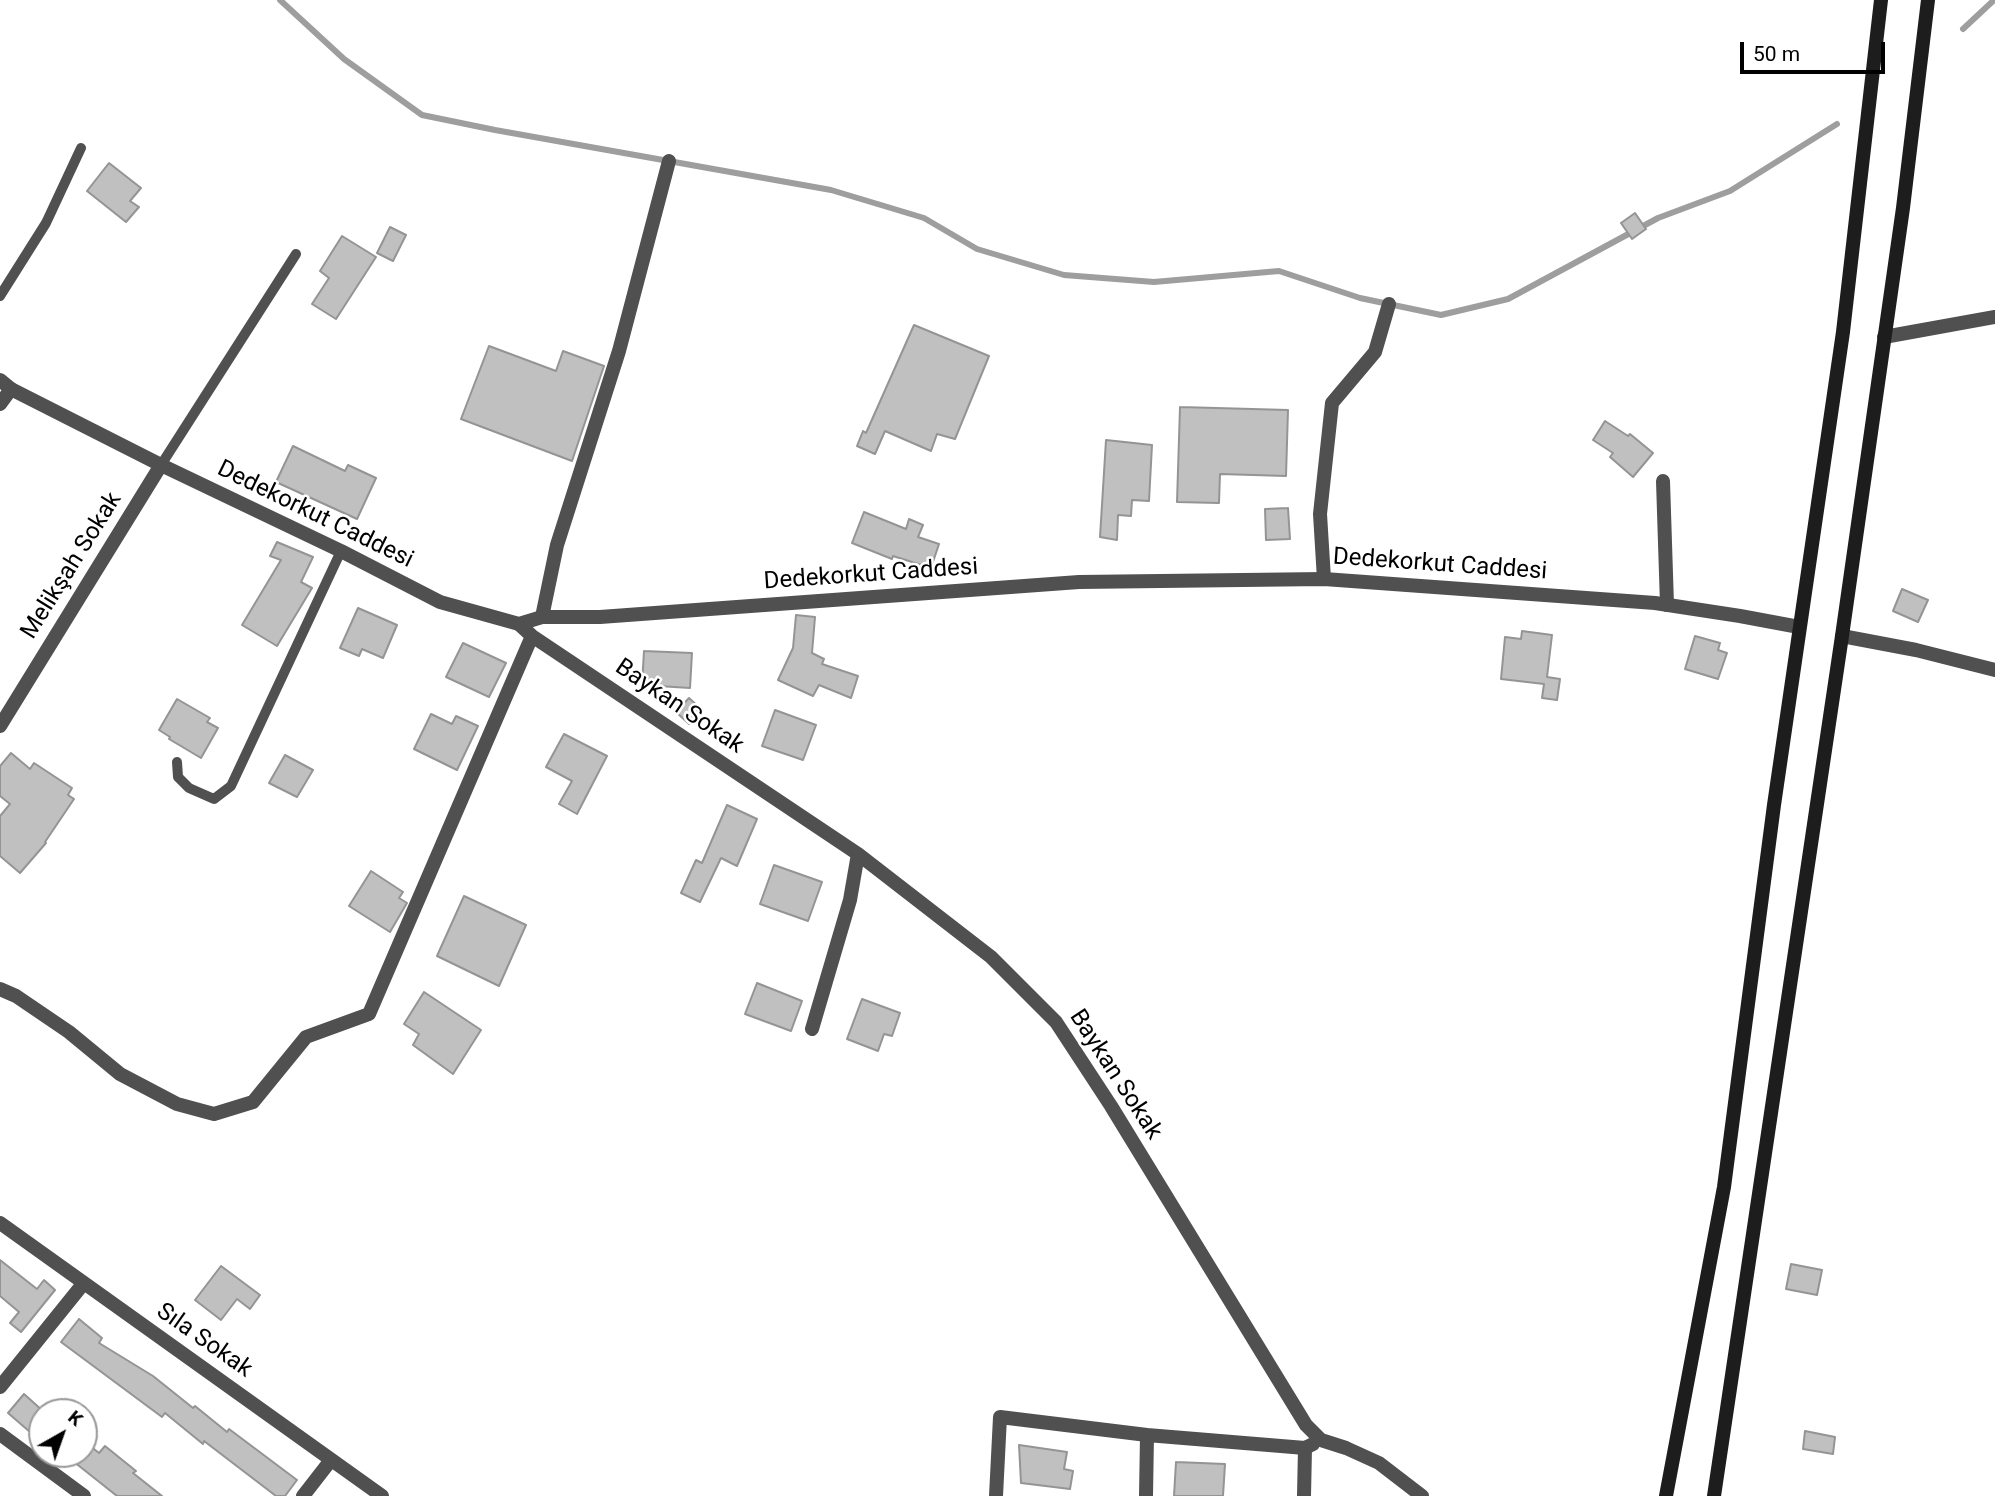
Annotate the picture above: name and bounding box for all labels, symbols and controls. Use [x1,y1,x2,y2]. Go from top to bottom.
scale bar [1743,28,1888,72]
text: 50 m [1753,42,1800,66]
street label: Dedekorkut Caddesi [212,455,418,575]
street label: Melikşah Sokak [15,487,129,645]
street label: Dedekorkut Caddesi [1332,543,1548,587]
street label: Dedekorkut Caddesi [763,553,979,597]
street label: Baykan Sokak [609,653,749,761]
street label: Baykan Sokak [1062,1005,1168,1145]
street label: Sıla Sokak [151,1298,257,1384]
north arrow [28,1398,98,1468]
text: K [64,1405,88,1431]

